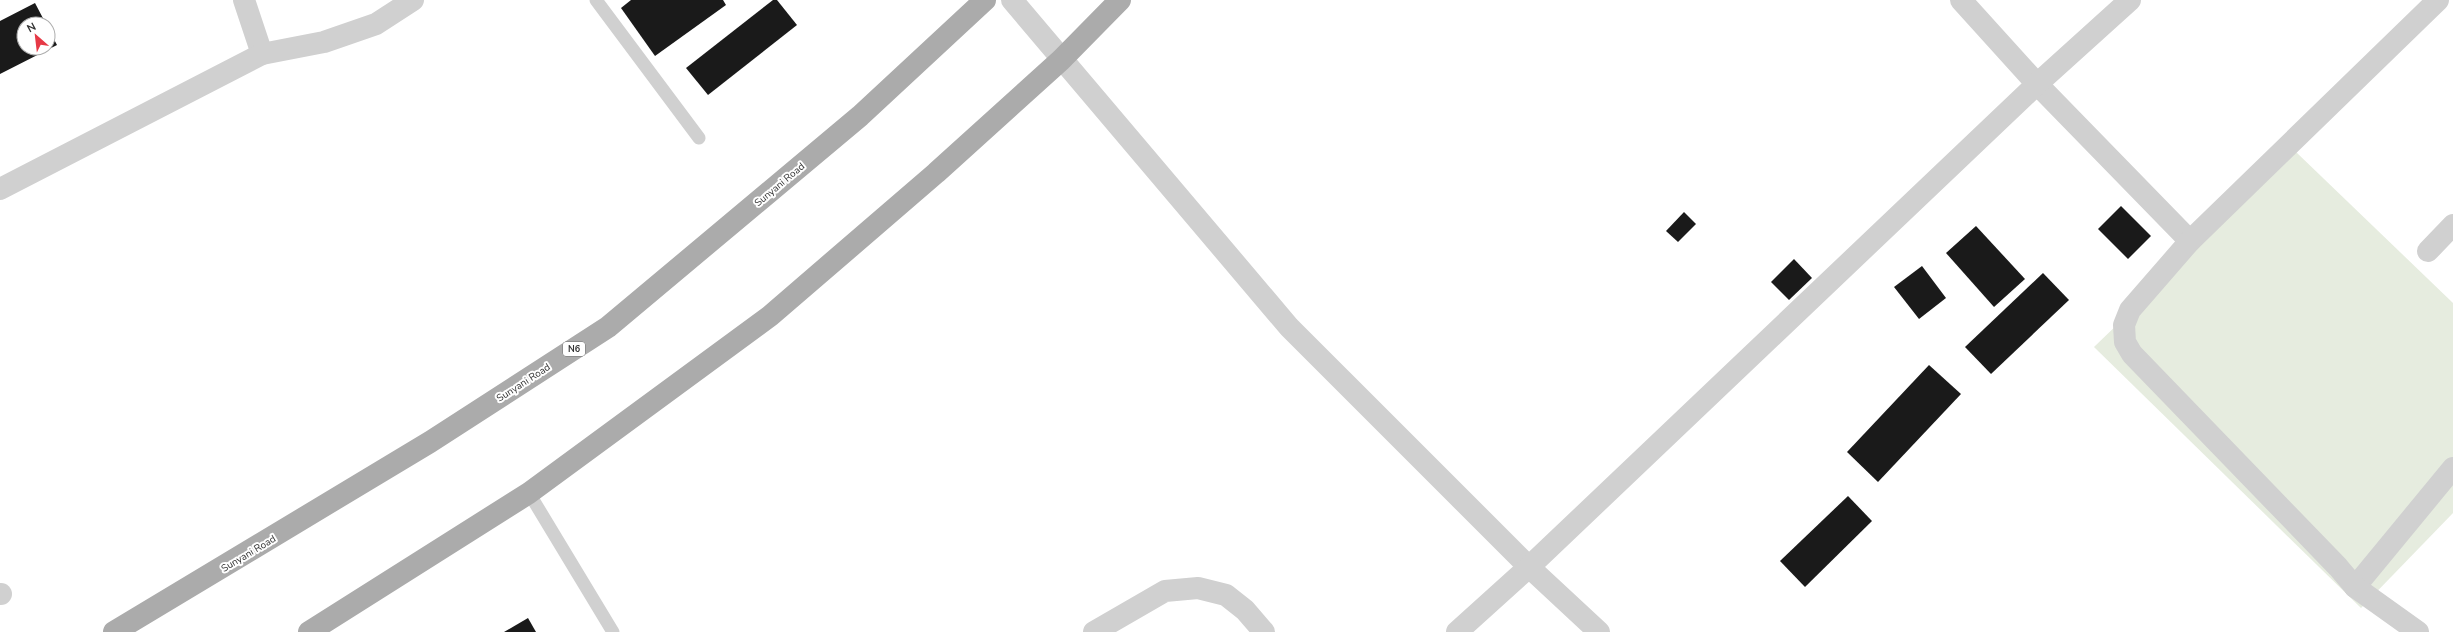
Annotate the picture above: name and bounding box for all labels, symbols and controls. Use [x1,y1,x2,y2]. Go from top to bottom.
north arrow [16,16,56,56]
text: N [24,19,39,36]
street label: Sunyani Road [752,160,808,210]
road number: N6 [563,342,585,356]
street label: Sunyani Road [494,360,553,405]
street label: Sunyani Road [219,532,279,576]

